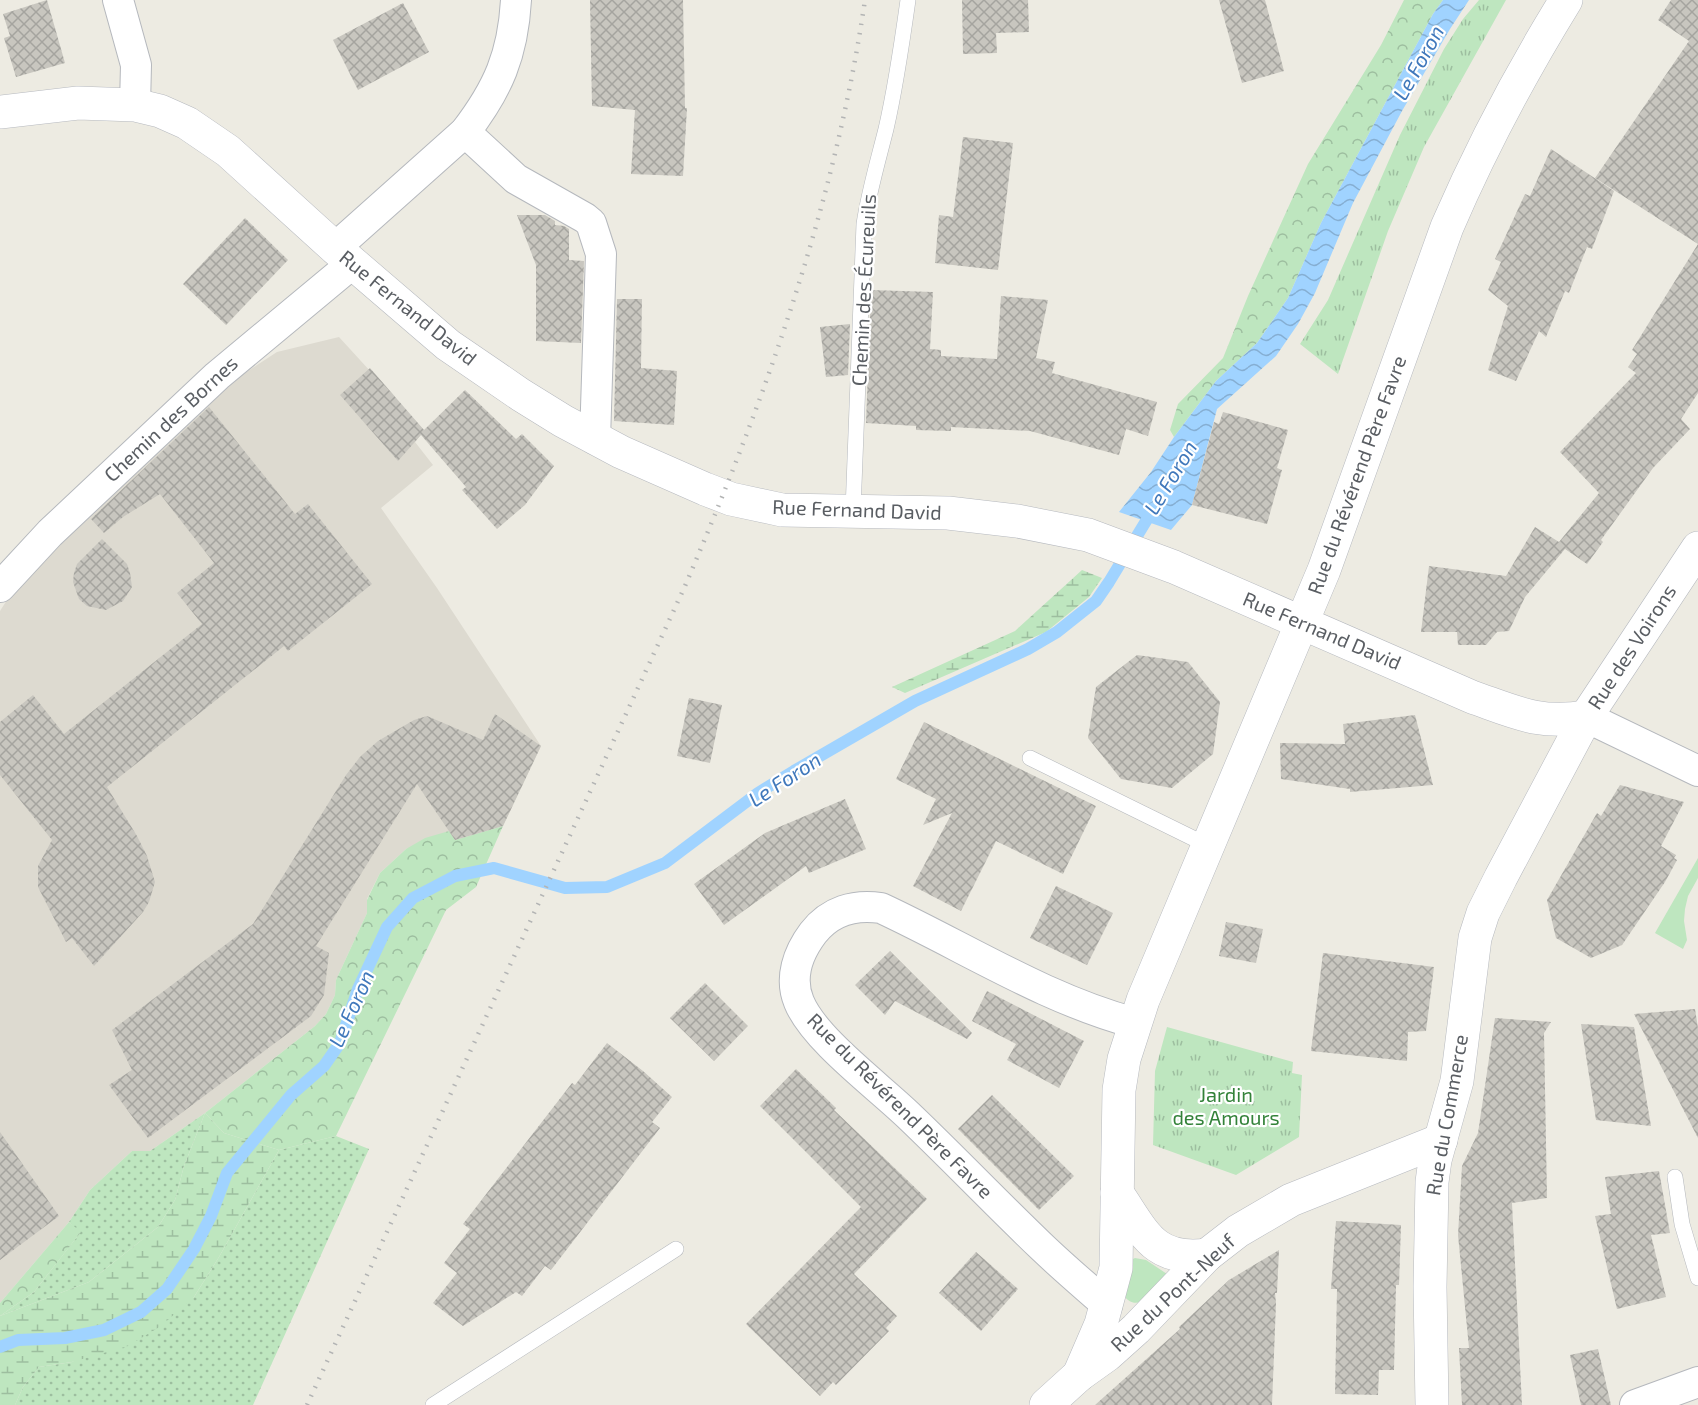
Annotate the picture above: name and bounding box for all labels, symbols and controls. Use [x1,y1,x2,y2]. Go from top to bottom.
water label: Le Foron [1387,21,1448,104]
street label: Chemin des Écureuils [846,193,880,387]
street label: Rue Fernand David [335,245,482,370]
street label: Chemin des Bornes [99,350,242,486]
street label: Rue du Révérend Père Favre [1302,352,1410,597]
water label: Le Foron [1138,436,1201,519]
street label: Rue Fernand David [772,494,942,524]
street label: Rue des Voirons [1582,580,1680,713]
street label: Rue Fernand David [1240,586,1405,674]
water label: Le Foron [743,746,825,811]
water label: Le Foron [323,966,379,1051]
street label: Rue du Révérend Père Favre [803,1008,998,1203]
street label: Rue du Commerce [1420,1033,1472,1197]
park label: Jardin des Amours [1172,1082,1280,1129]
street label: Rue du Pont-Neuf [1105,1228,1240,1356]

